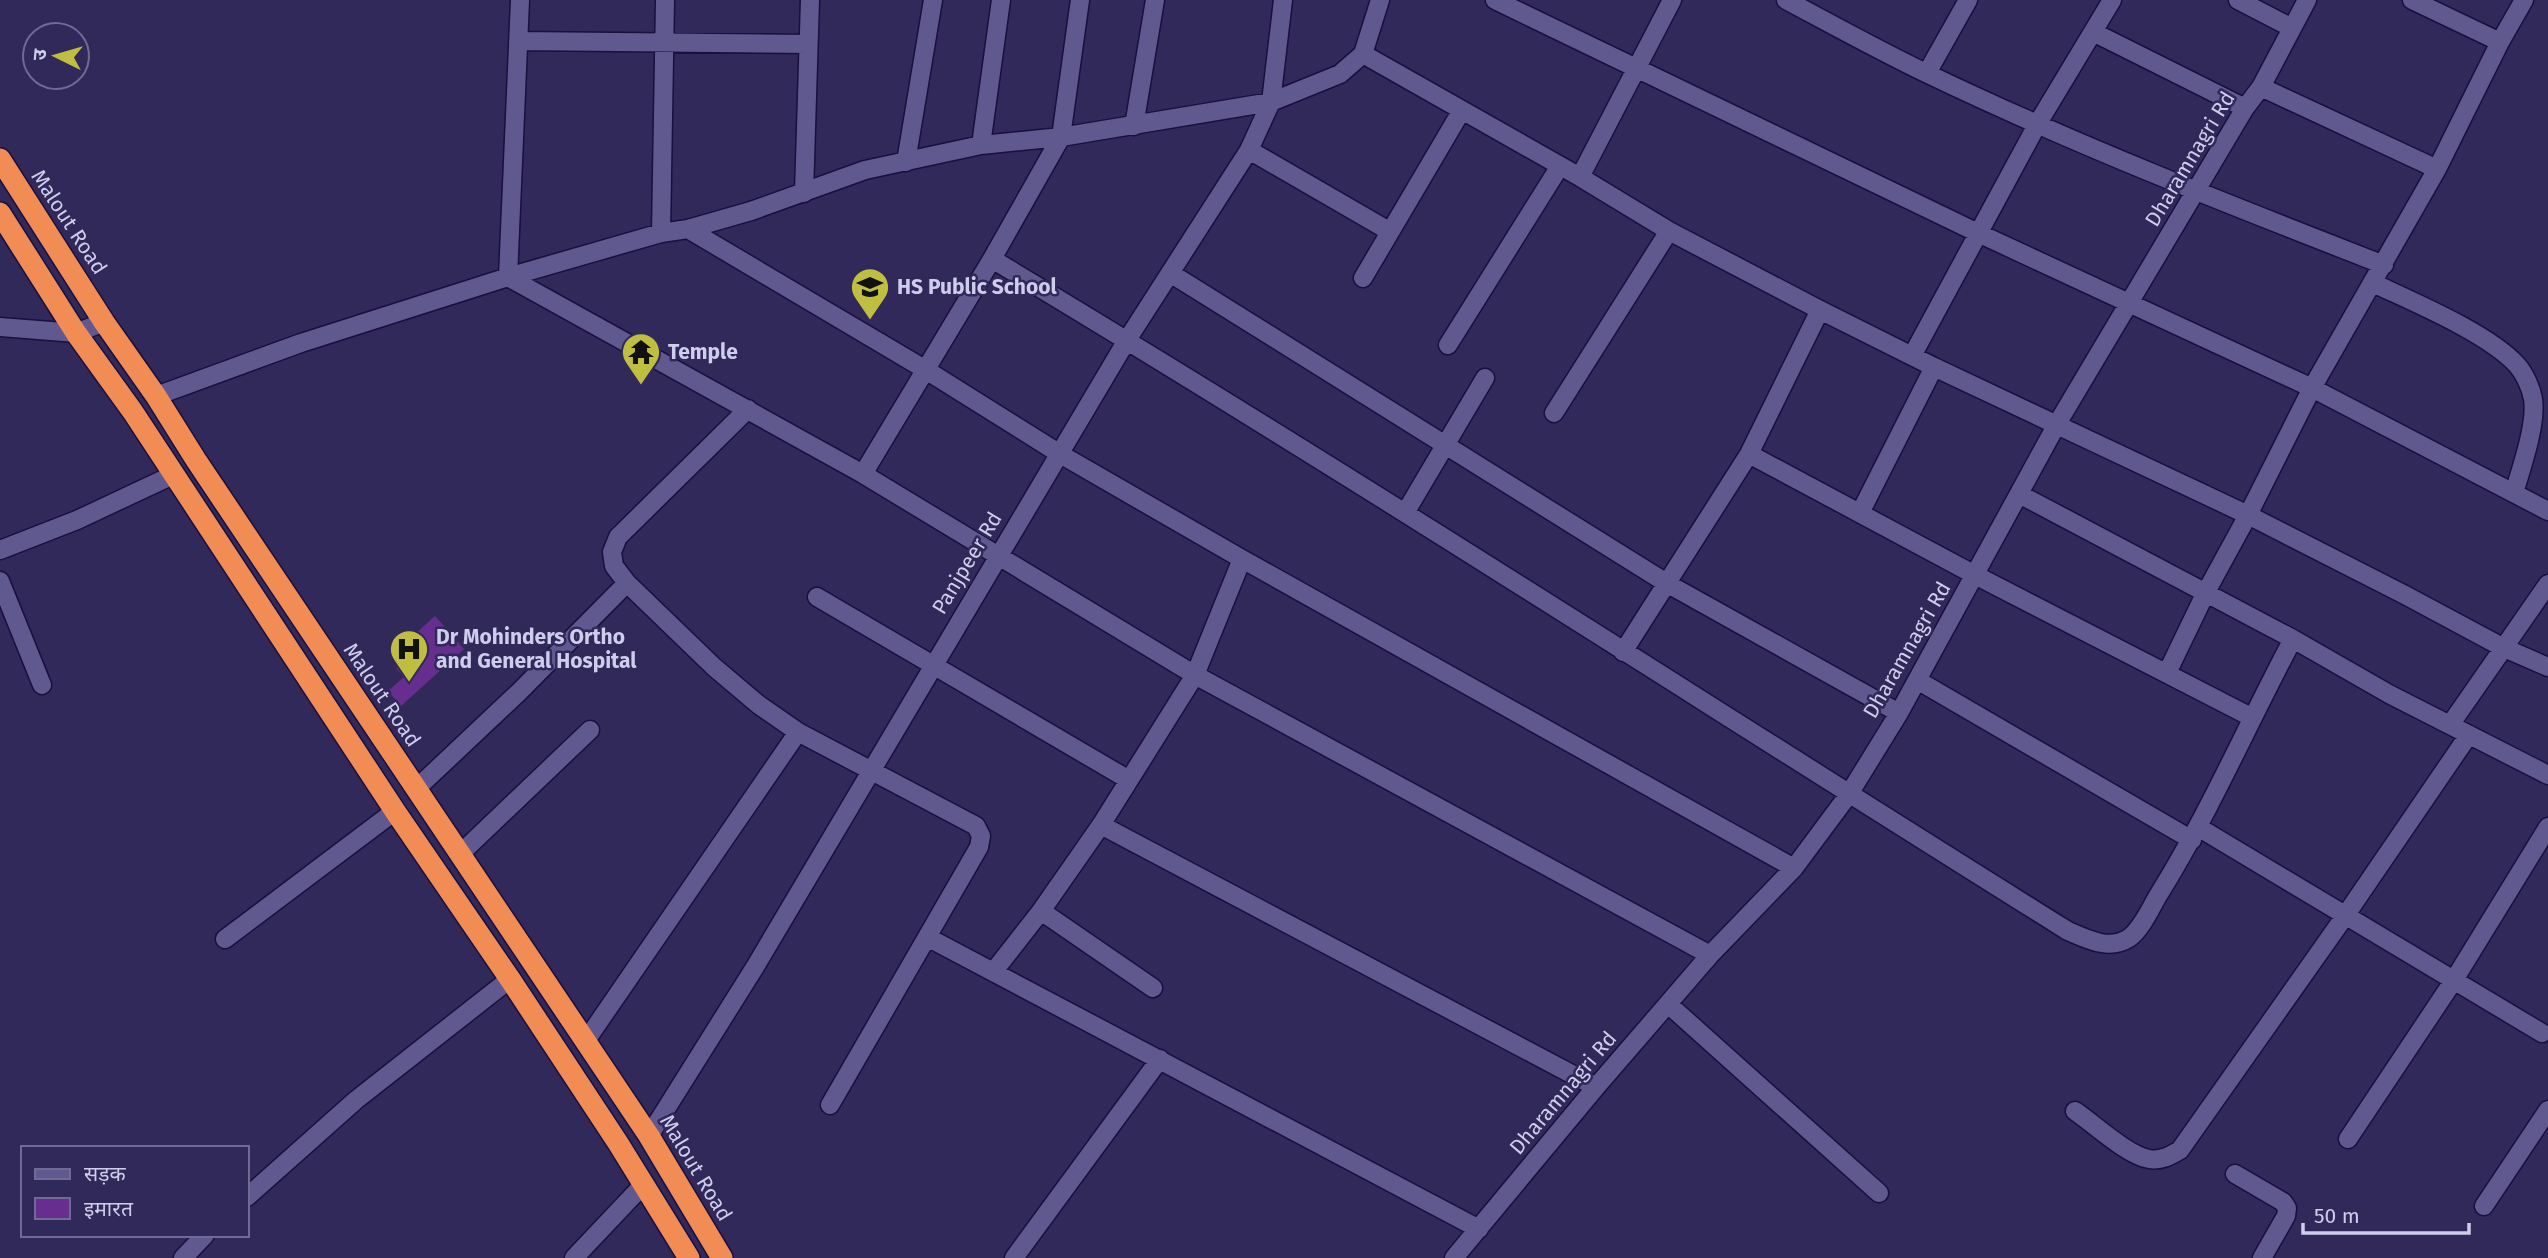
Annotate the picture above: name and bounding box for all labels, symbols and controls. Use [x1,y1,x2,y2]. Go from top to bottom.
north arrow [21,21,91,91]
text: उ [28,47,52,61]
street label: Dharamnagri Rd [2139,87,2241,231]
street label: Malout Road [26,165,112,279]
school or university icon: HS Public School [849,266,891,321]
place label: HS Public School [897,274,1057,300]
temple icon: Temple [620,331,662,386]
place label: Temple [668,339,738,365]
street label: Panjpeer Rd [926,507,1008,619]
street label: Dharamnagri Rd [1857,577,1957,723]
place label: Dr Mohinders Ortho and General Hospital [436,624,637,674]
hospital icon: Dr Mohinders Ortho and General Hospital [388,628,430,683]
street label: Malout Road [338,638,426,752]
street label: Dharamnagri Rd [1504,1026,1622,1160]
street label: Malout Road [654,1110,738,1226]
legend [21,1146,248,1237]
text: सड़क [84,1161,126,1187]
scale bar [2303,1192,2469,1236]
text: इमारत [84,1196,134,1222]
text: 50 m [2314,1203,2360,1229]

